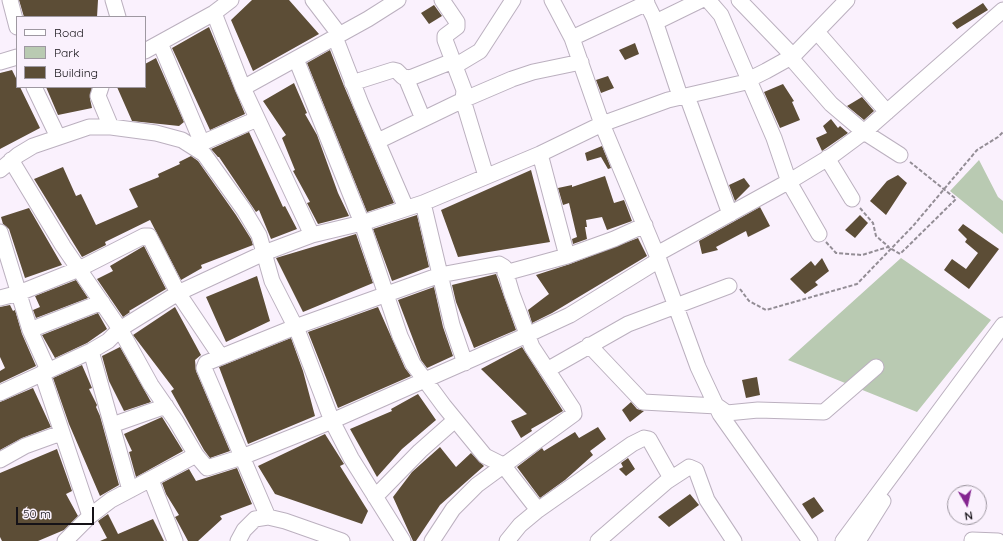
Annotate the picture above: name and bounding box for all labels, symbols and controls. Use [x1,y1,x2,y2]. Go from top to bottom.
legend [16,16,146,88]
text: Road [54,25,84,40]
text: Park [54,45,79,60]
text: Building [54,65,98,80]
north arrow [947,485,987,525]
scale bar [18,499,96,525]
text: 50 m [23,506,51,521]
text: N [964,508,974,523]

